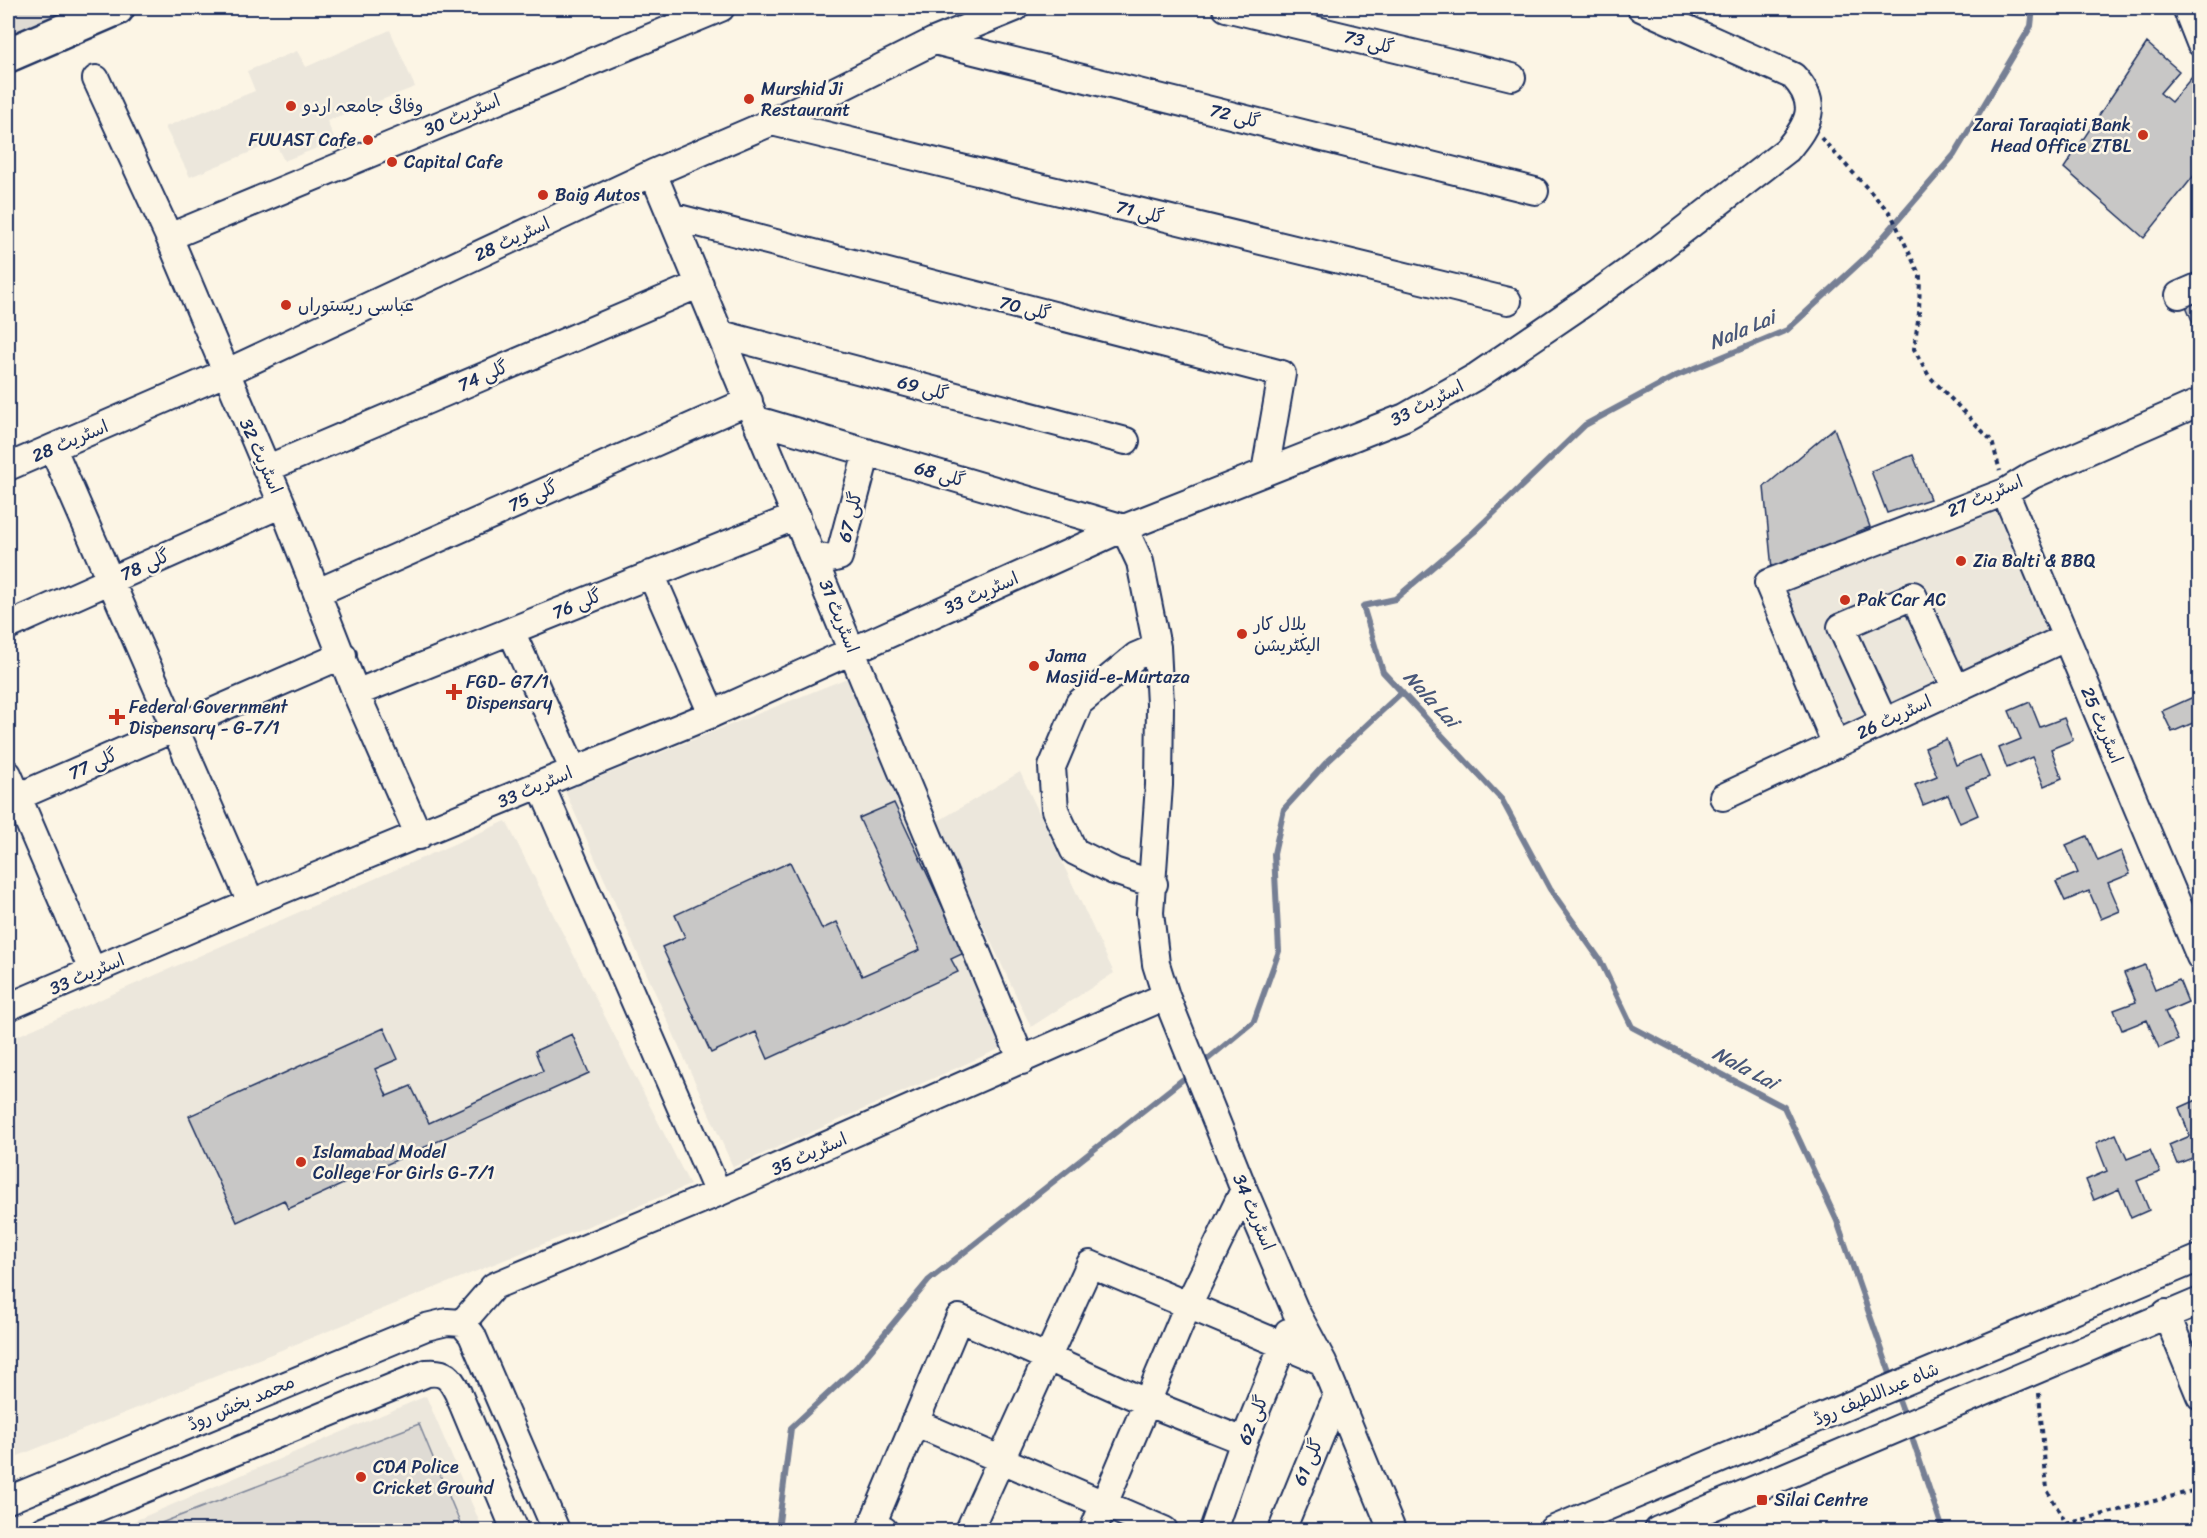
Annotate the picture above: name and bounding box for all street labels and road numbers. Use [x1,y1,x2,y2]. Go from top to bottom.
street label: گلی 73 [1340,20,1398,64]
street label: اسٹریٹ 30 [419,84,505,146]
street label: گلی 72 [1206,94,1264,138]
street label: گلی 71 [1113,191,1168,233]
street label: اسٹریٹ 28 [469,207,555,271]
street label: گلی 70 [996,286,1054,330]
street label: گلی 74 [453,351,514,401]
street label: گلی 69 [894,366,952,410]
street label: اسٹریٹ 33 [1384,371,1470,435]
street label: اسٹریٹ 28 [27,410,113,472]
street label: اسٹریٹ 32 [230,413,292,499]
street label: گلی 68 [911,451,970,497]
street label: اسٹریٹ 27 [1942,466,2028,526]
street label: گلی 75 [503,471,563,521]
street label: گلی 67 [828,488,872,546]
street label: گلی 78 [115,540,175,590]
street label: اسٹریٹ 33 [938,562,1024,624]
street label: اسٹریٹ 31 [810,574,868,658]
street label: گلی 76 [547,579,607,628]
street label: اسٹریٹ 25 [2071,681,2133,769]
street label: اسٹریٹ 26 [1851,686,1937,748]
street label: گلی 77 [63,739,123,789]
street label: اسٹریٹ 33 [492,757,578,817]
street label: اسٹریٹ 33 [44,944,130,1004]
street label: اسٹریٹ 35 [766,1123,852,1185]
street label: اسٹریٹ 34 [1223,1169,1285,1255]
street label: شاہ عبداللطیف روڈ [1808,1353,1944,1435]
street label: محمد بخش روڈ [182,1366,300,1440]
street label: گلی 62 [1229,1390,1278,1450]
street label: گلی 61 [1284,1433,1332,1491]

